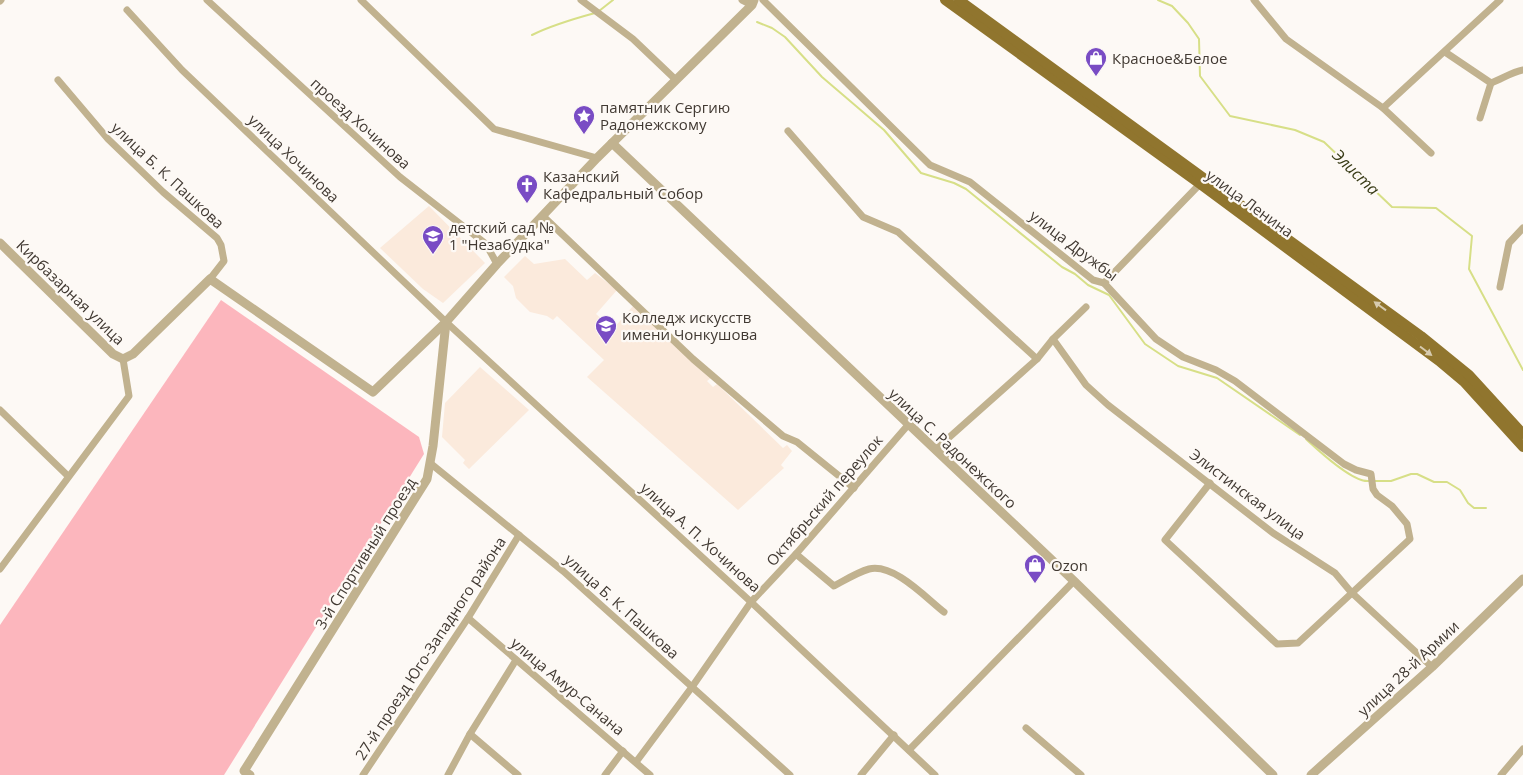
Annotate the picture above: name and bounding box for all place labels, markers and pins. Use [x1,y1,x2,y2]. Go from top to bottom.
shop icon: Красное&Белое [1084,46,1108,77]
place label: Красное&Белое [1112,48,1227,68]
place label: памятник Сергию Радонежскому [600,97,730,134]
place icon: памятник Сергию Радонежскому [572,104,596,135]
place label: Казанский Кафедральный Собор [543,166,703,203]
church icon: Казанский Кафедральный Собор [515,173,539,204]
place label: детский сад № 1 "Незабудка" [449,217,554,254]
school or university icon: детский сад № 1 "Незабудка" [421,224,445,255]
place label: Колледж искусств имени Чонкушова [622,307,757,344]
school or university icon: Колледж искусств имени Чонкушова [594,314,618,345]
shop icon: Ozon [1023,553,1047,584]
place label: Ozon [1051,555,1088,575]

